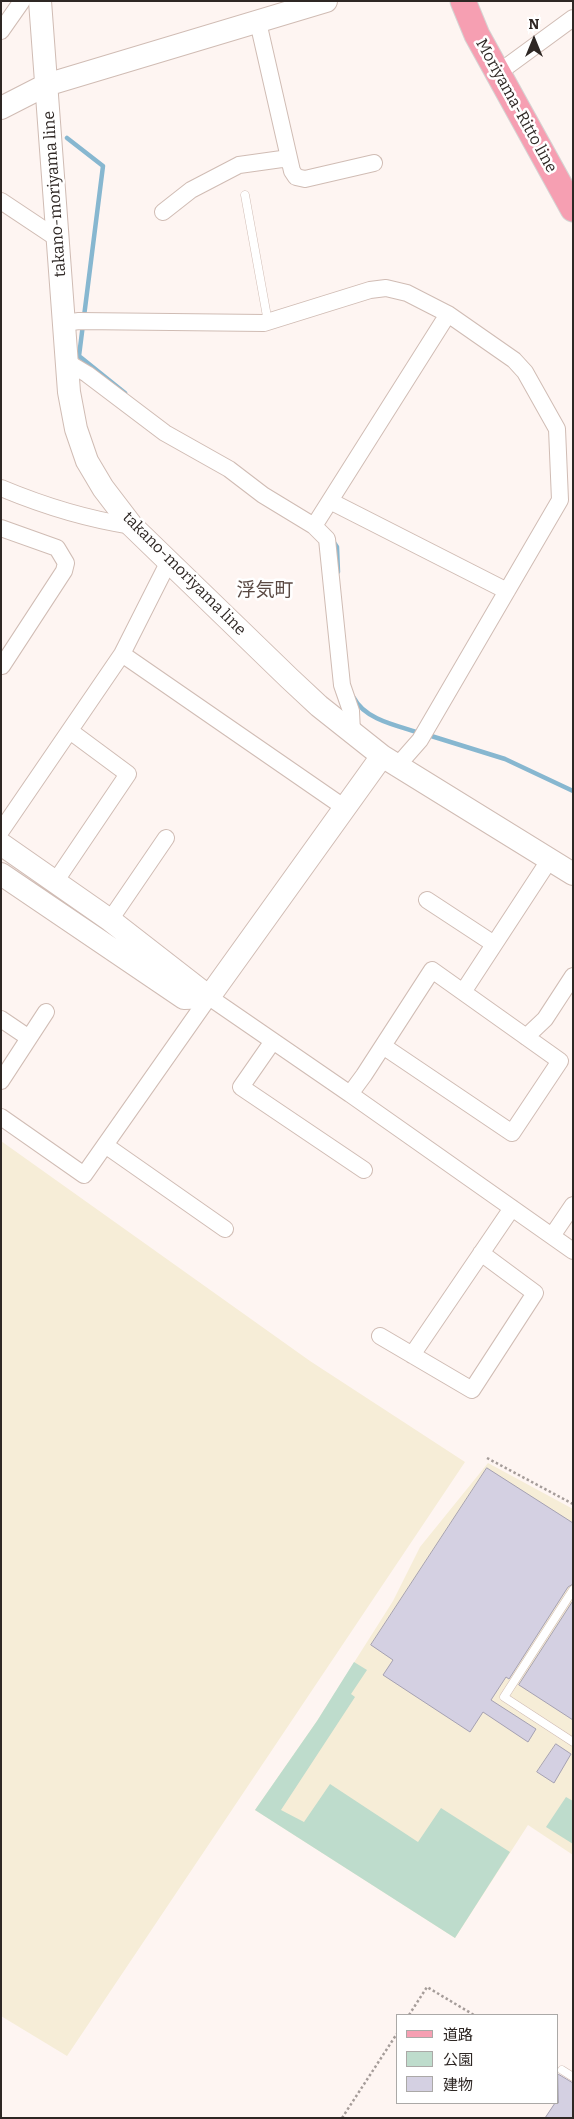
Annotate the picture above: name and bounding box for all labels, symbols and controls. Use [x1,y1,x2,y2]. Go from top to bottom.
north arrow [509,15,559,65]
text: N [529,16,539,33]
street label: Moriyama-Ritto line [471,36,561,176]
street label: takano-moriyama line [40,110,70,278]
street label: takano-moriyama line [118,508,250,640]
district label: 浮気町 [237,580,293,602]
legend [396,2014,559,2104]
text: 道路 [443,2026,473,2044]
text: 公園 [443,2051,473,2069]
text: 建物 [443,2076,473,2094]

